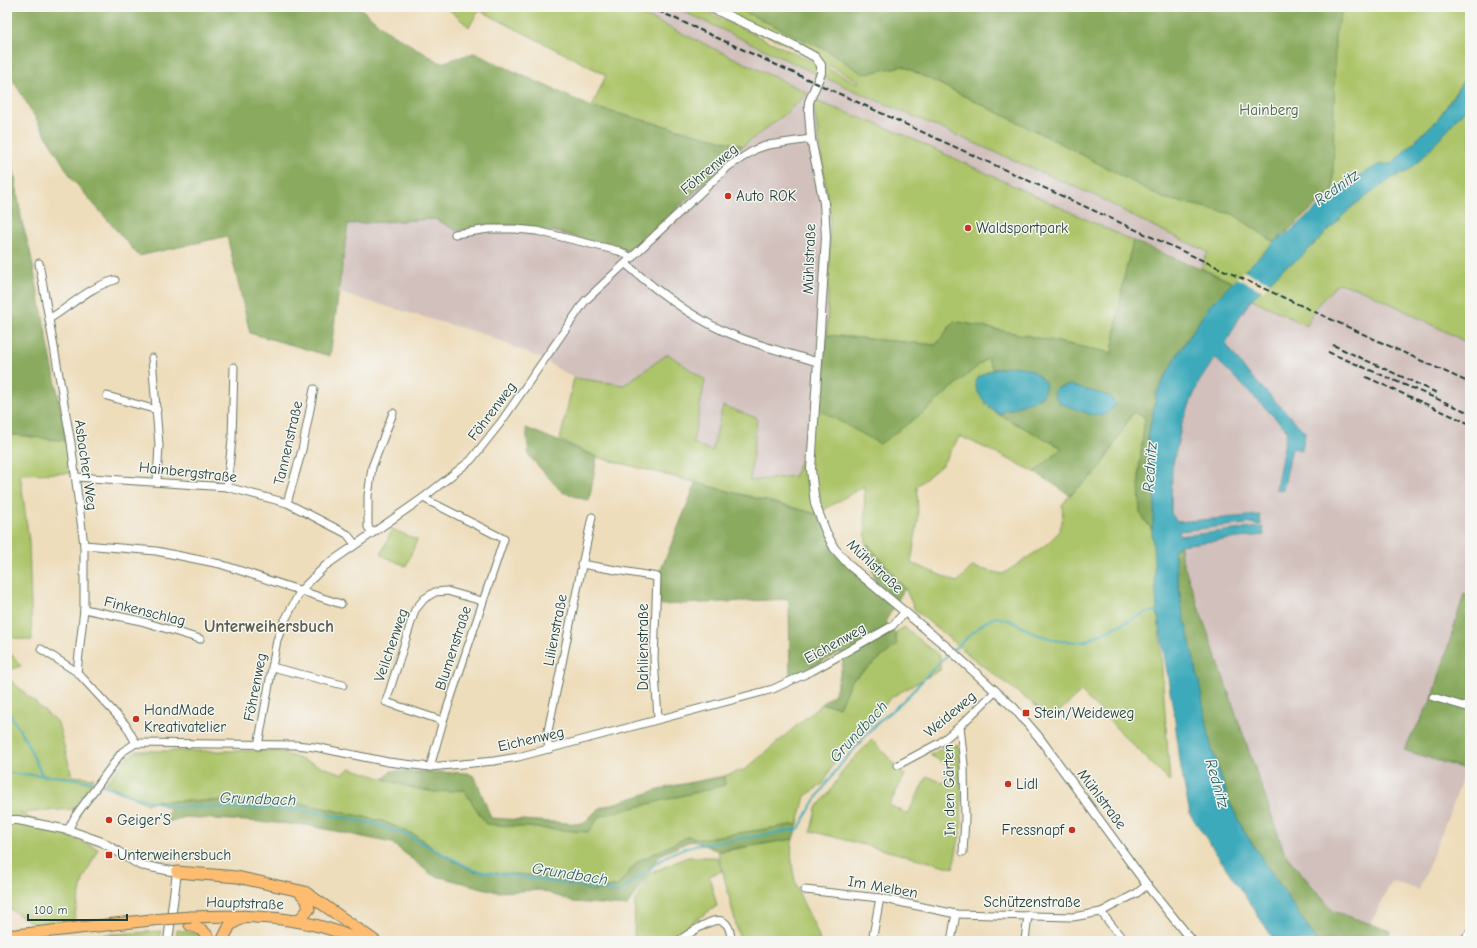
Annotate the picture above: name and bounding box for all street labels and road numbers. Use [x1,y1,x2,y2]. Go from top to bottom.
street label: Föhrenweg [677,140,741,198]
street label: Mühlstraße [799,223,819,295]
street label: Föhrenweg [464,378,520,444]
street label: Tannenstraße [270,399,307,487]
street label: Asbacher Weg [71,418,101,512]
street label: Hainbergstraße [138,458,238,486]
street label: Mühlstraße [843,535,907,597]
street label: Finkenschlag [102,592,188,630]
street label: Lilienstraße [539,592,571,667]
street label: Blumenstraße [431,603,475,693]
street label: Dahlienstraße [634,603,652,691]
street label: Veilchenweg [370,606,412,684]
street label: Eichenweg [801,619,869,667]
street label: Föhrenweg [240,651,270,723]
street label: Weideweg [920,687,980,741]
street label: Eichenweg [496,723,566,755]
street label: In den Gärten [939,744,959,836]
street label: Mühlstraße [1073,765,1131,833]
street label: Im Melben [847,872,919,902]
street label: Hauptstraße [206,893,285,913]
street label: Schützenstraße [984,893,1081,911]

